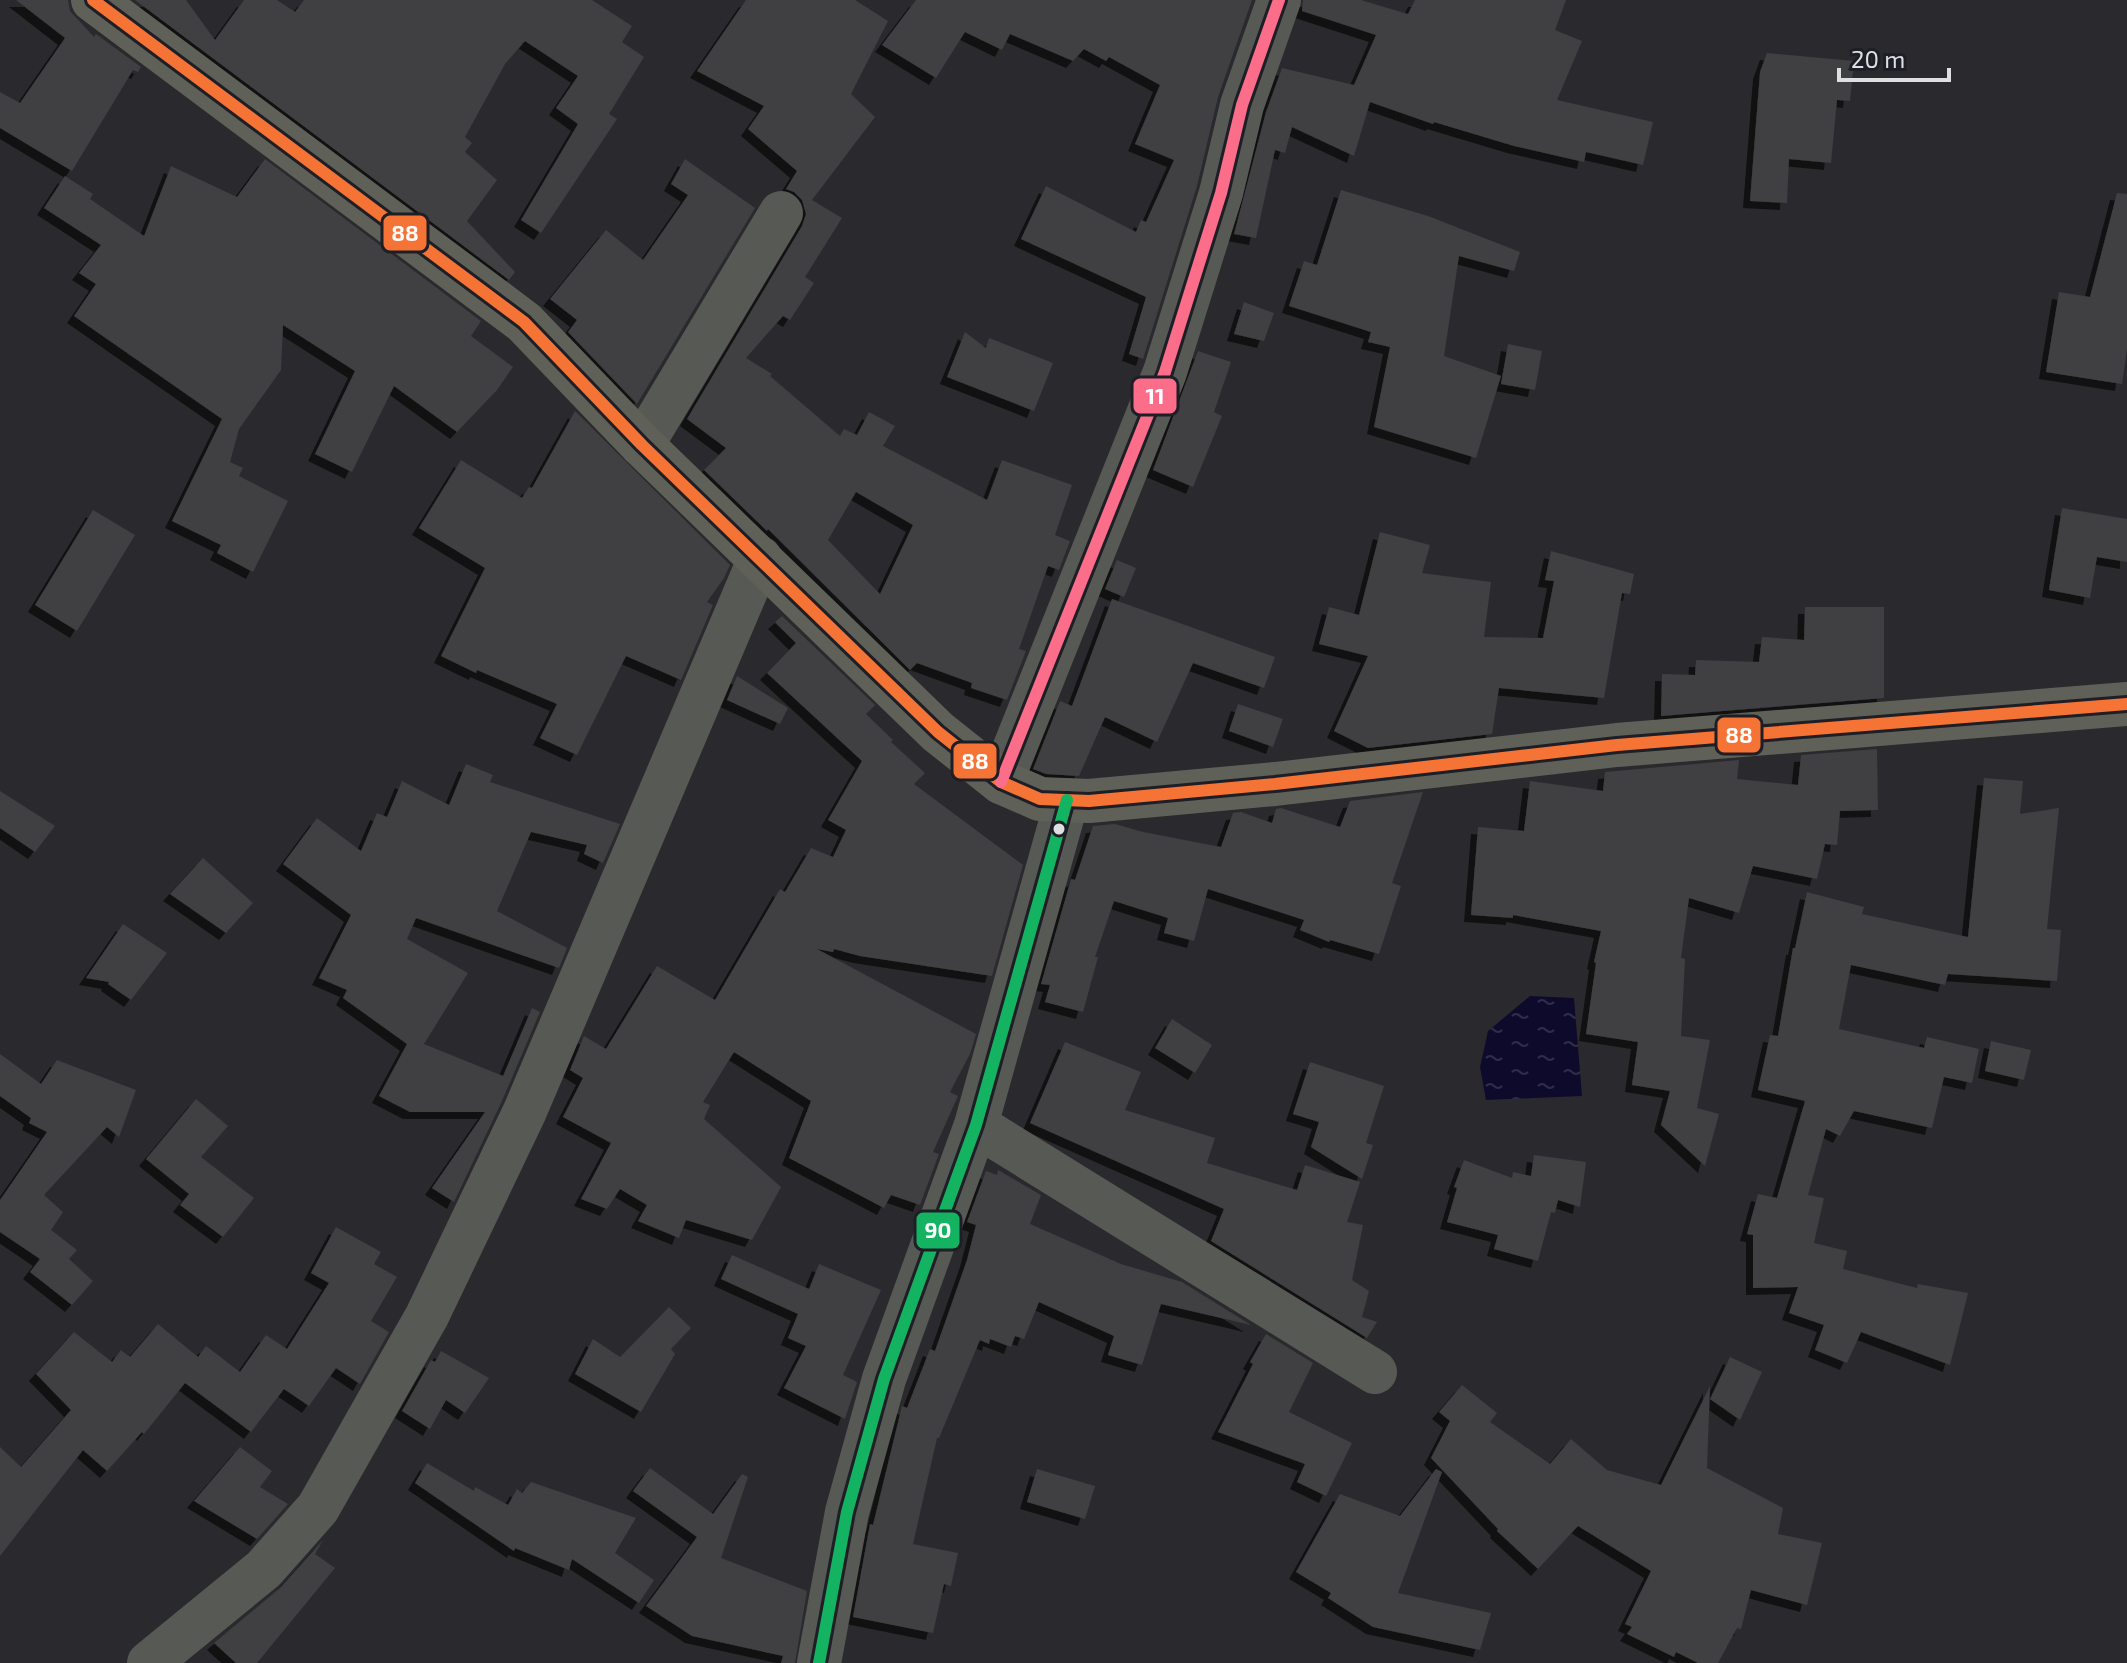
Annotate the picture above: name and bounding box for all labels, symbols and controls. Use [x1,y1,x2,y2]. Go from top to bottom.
scale bar [1839,32,1949,82]
text: 20 m [1851,44,1905,73]
line badge: 88 [382,214,428,252]
text: 88 [391,219,419,245]
line badge: 11 [1132,377,1178,415]
text: 11 [1145,382,1165,408]
line badge: 88 [1716,716,1762,754]
text: 88 [1725,721,1753,747]
line badge: 88 [952,742,998,780]
text: 88 [961,747,989,773]
unlabelled marker [1051,821,1067,837]
line badge: 90 [915,1211,961,1250]
text: 90 [925,1216,951,1242]

